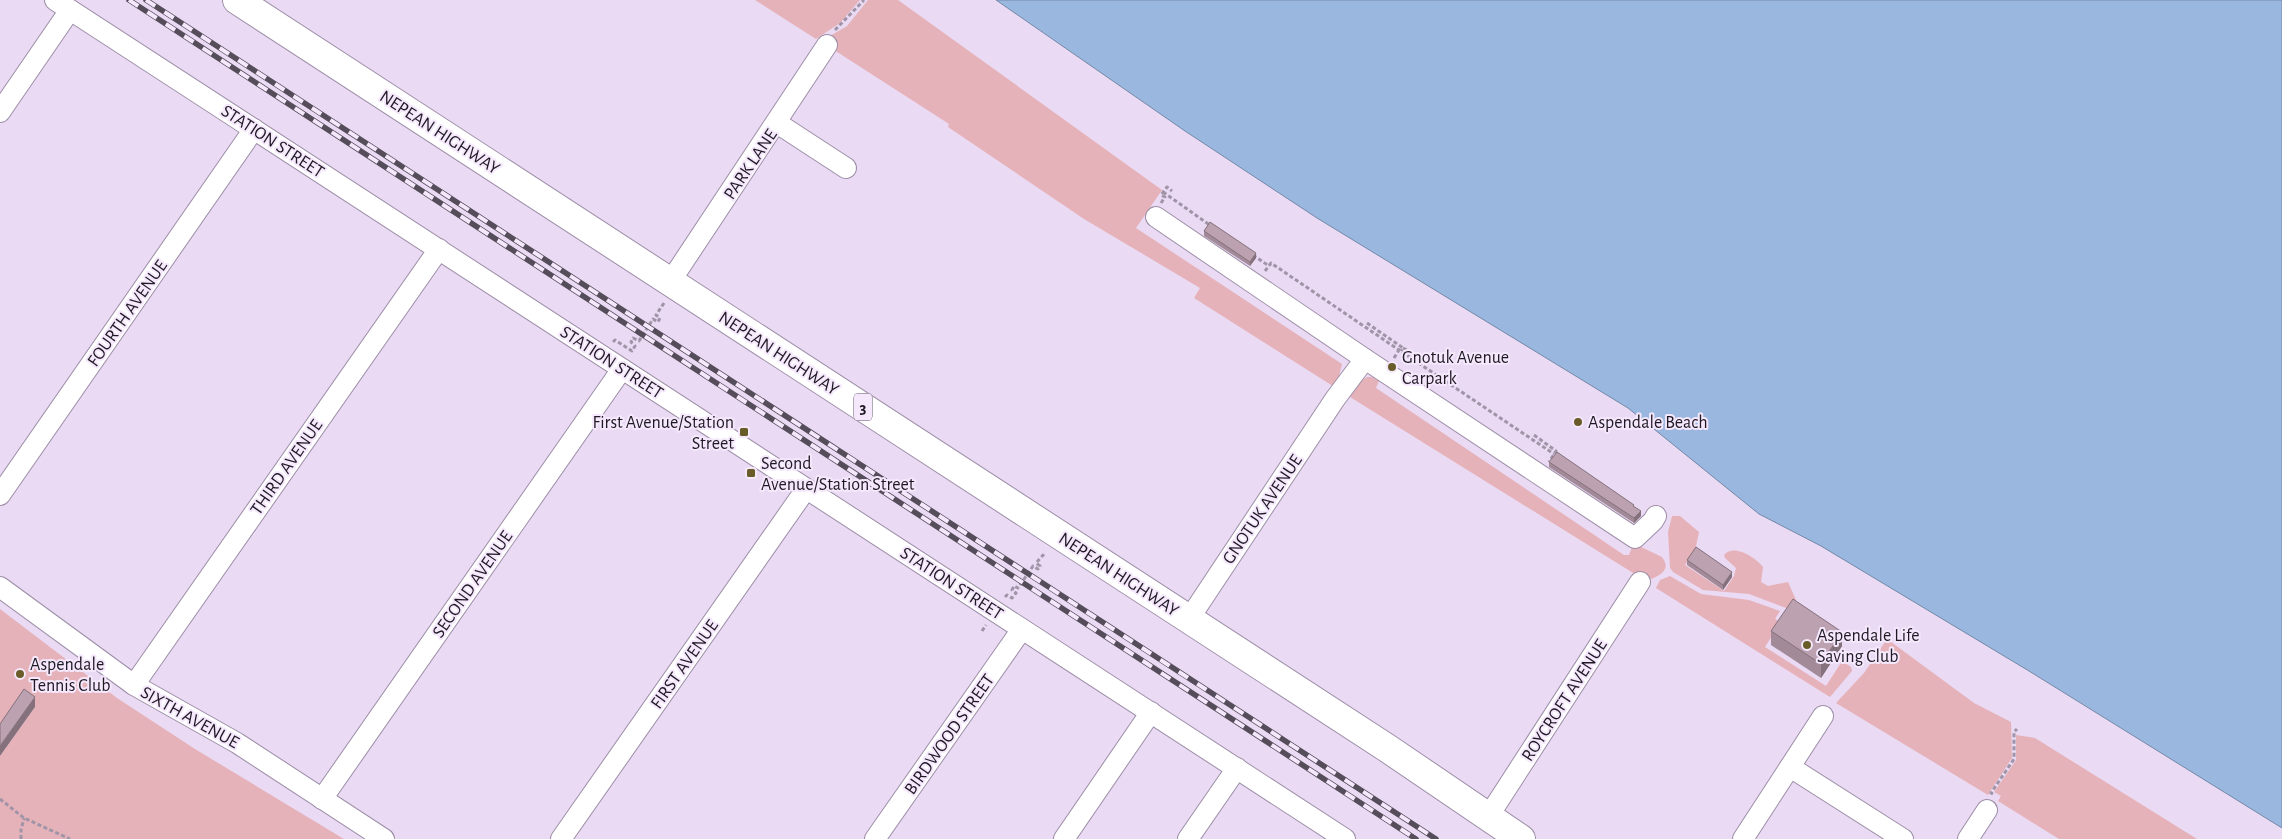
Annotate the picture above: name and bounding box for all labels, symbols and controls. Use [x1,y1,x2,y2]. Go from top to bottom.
street label: NEPEAN HIGHWAY [376,87,503,179]
street label: STATION STREET [218,102,327,182]
street label: PARK LANE [721,126,781,203]
street label: FOURTH AVENUE [85,257,171,370]
street label: NEPEAN HIGHWAY [715,308,842,400]
street label: STATION STREET [557,323,666,403]
place label: Gnotuk Avenue Carpark [1402,349,1509,388]
marker: Gnotuk Avenue Carpark [1386,361,1398,373]
road number: 3 [854,394,872,421]
place label: First Avenue/Station Street [592,414,734,453]
place label: Aspendale Beach [1588,414,1708,432]
street label: THIRD AVENUE [247,416,326,518]
marker: Aspendale Beach [1572,416,1584,428]
marker: First Avenue/Station Street [738,426,750,438]
street label: GNOTUK AVENUE [1220,451,1306,567]
place label: Second Avenue/Station Street [761,455,915,494]
marker: Second Avenue/Station Street [745,467,757,479]
street label: SECOND AVENUE [429,528,516,641]
street label: NEPEAN HIGHWAY [1055,529,1182,621]
street label: STATION STREET [897,544,1006,624]
street label: FIRST AVENUE [648,617,722,712]
place label: Aspendale Life Saving Club [1817,627,1919,666]
street label: ROYCROFT AVENUE [1519,636,1611,765]
marker: Aspendale Life Saving Club [1801,639,1813,651]
place label: Aspendale Tennis Club [30,656,111,695]
marker: Aspendale Tennis Club [14,668,26,680]
street label: BIRDWOOD STREET [902,671,998,798]
street label: SIXTH AVENUE [137,684,242,752]

